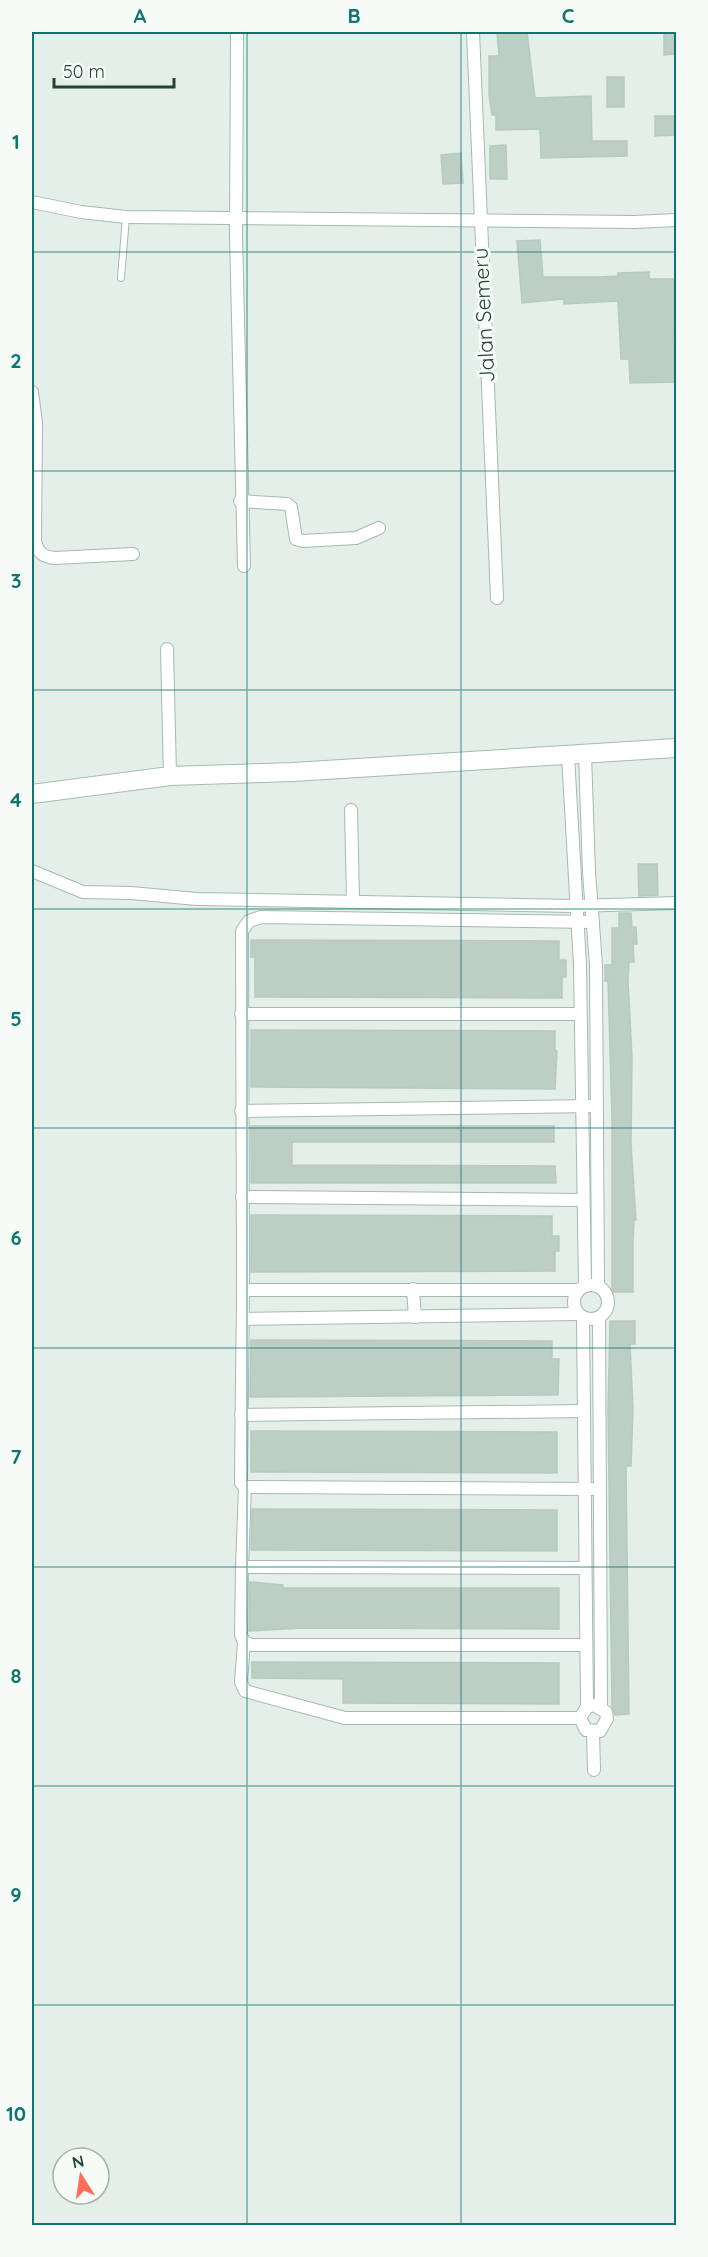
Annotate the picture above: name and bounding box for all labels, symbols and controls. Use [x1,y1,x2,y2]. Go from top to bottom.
text: A [134,3,147,28]
text: B [347,3,361,28]
text: C [562,3,575,28]
scale bar [54,51,174,89]
text: 50 m [63,60,105,83]
text: 1 [12,129,20,154]
street label: Jalan Semeru [466,247,500,383]
text: 2 [10,348,22,373]
text: 3 [11,568,21,593]
text: 4 [10,787,22,812]
text: 5 [10,1006,22,1031]
text: 6 [10,1225,22,1250]
text: 7 [11,1444,22,1469]
text: 8 [11,1663,22,1688]
text: 9 [10,1882,22,1907]
text: 10 [6,2101,26,2126]
north arrow [51,2146,111,2206]
text: N [70,2150,86,2172]

